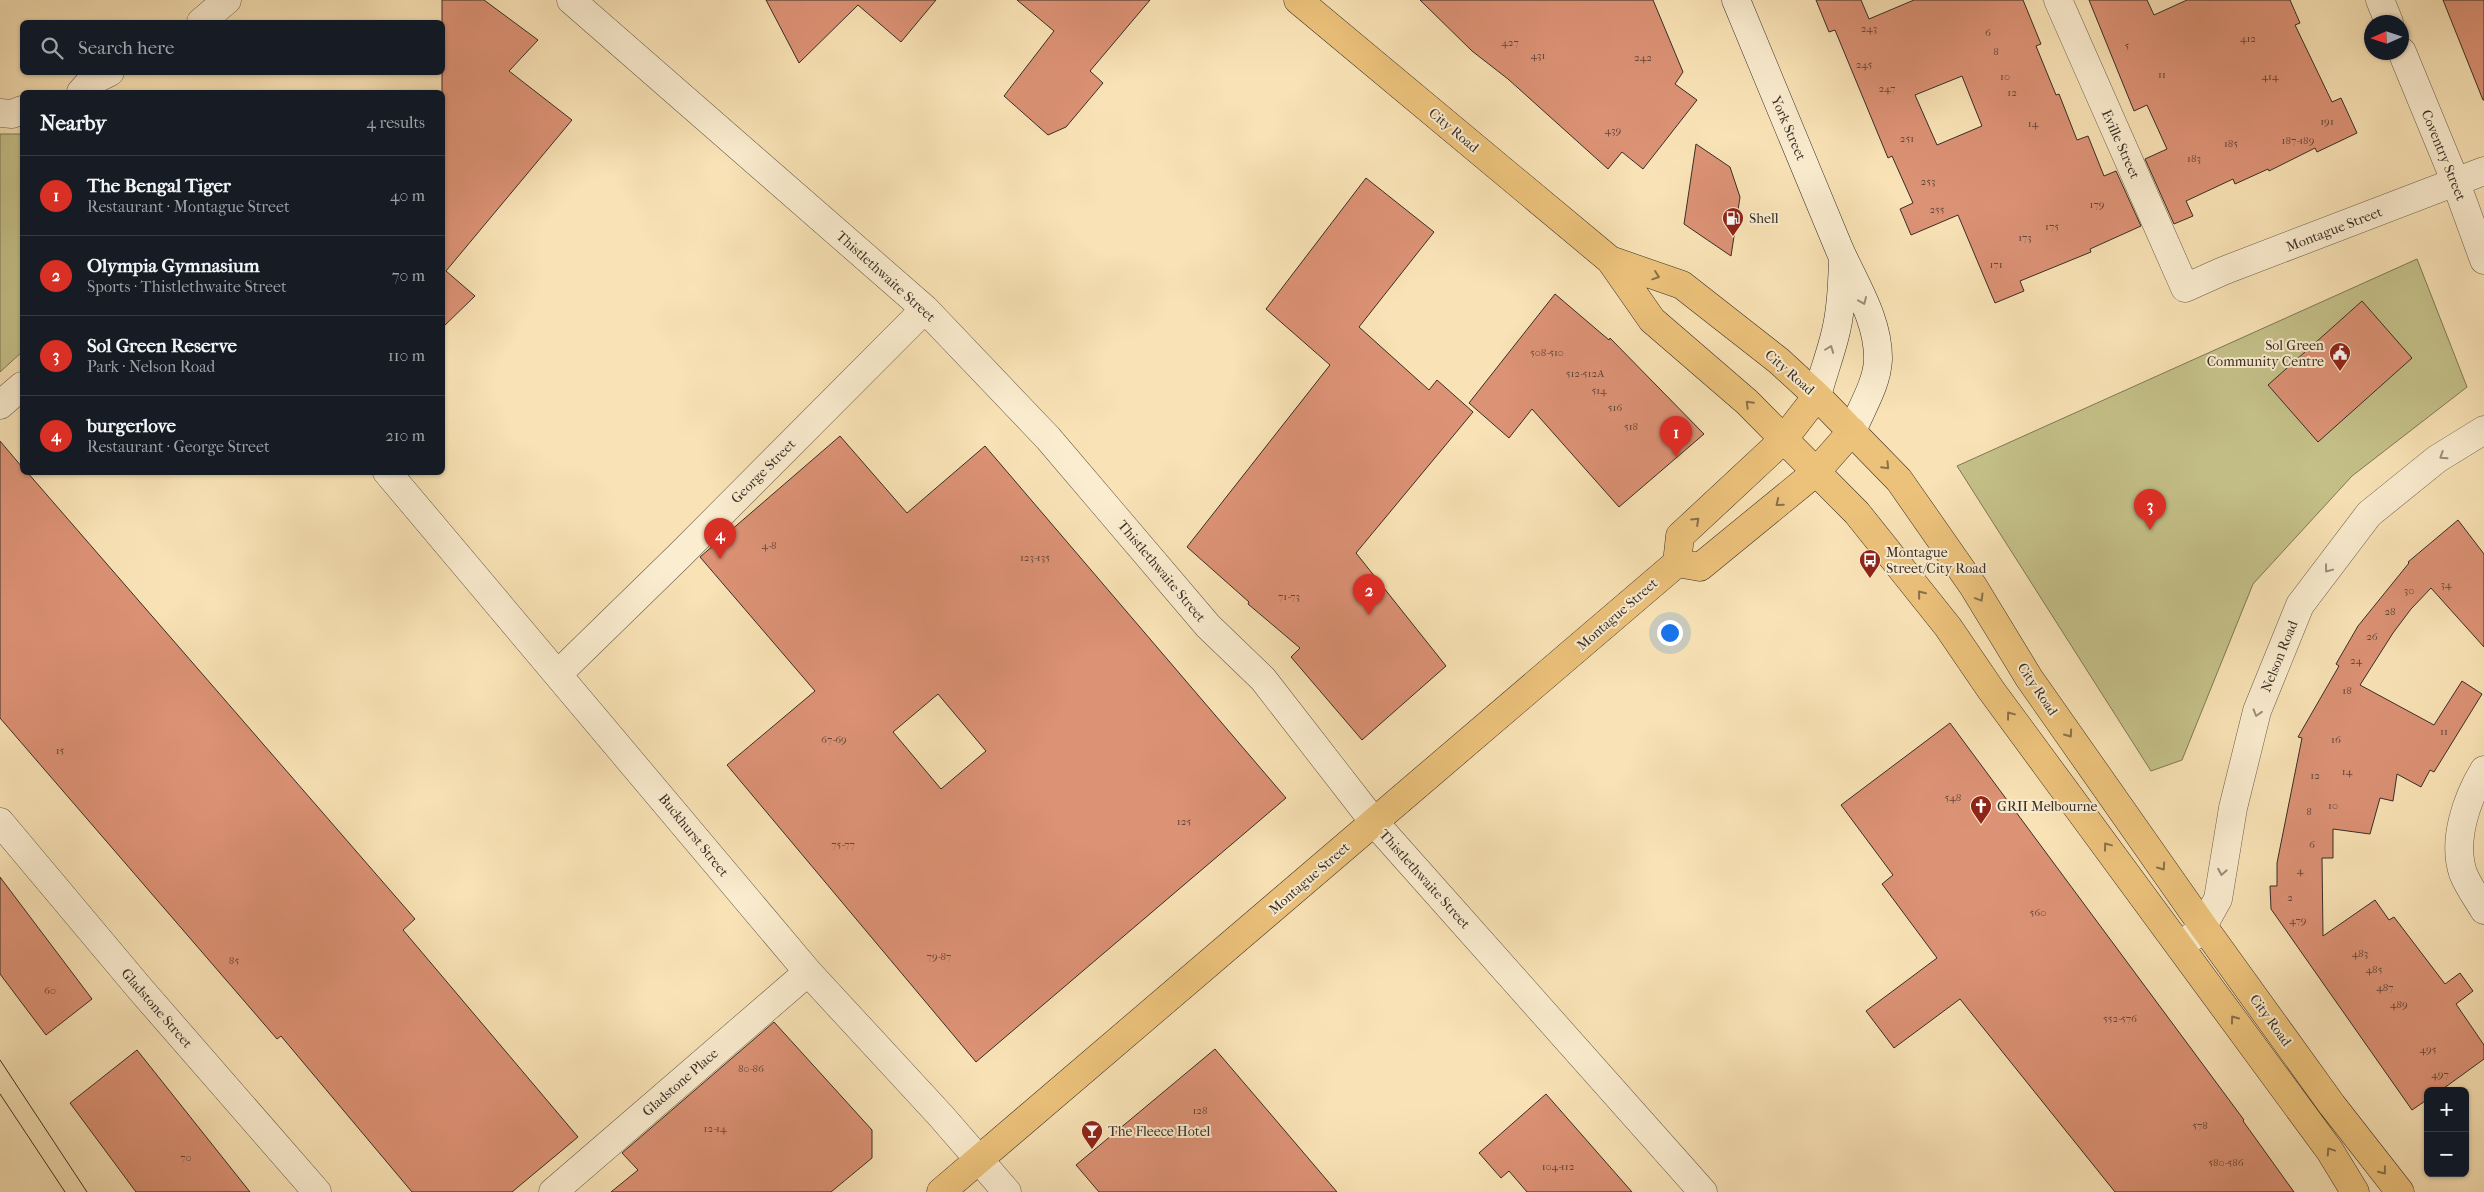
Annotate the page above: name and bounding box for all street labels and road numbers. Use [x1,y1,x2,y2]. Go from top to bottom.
street label: York Street [1767,93,1810,163]
street label: City Road [1425,105,1482,156]
street label: Eville Street [2098,107,2143,181]
street label: Coventry Street [2418,107,2469,203]
street label: Montague Street [2284,203,2385,256]
street label: Thistlethwaite Street [832,227,939,325]
street label: City Road [1761,346,1818,399]
street label: George Street [728,436,799,507]
street label: Thistlethwaite Street [1114,517,1209,626]
street label: Montague Street [1573,575,1661,654]
street label: Nelson Road [2257,618,2302,694]
street label: City Road [2014,660,2062,719]
street label: Buckhurst Street [655,790,732,880]
street label: Thistlethwaite Street [1376,826,1474,933]
street label: Montague Street [1265,839,1353,918]
street label: Gladstone Street [117,965,196,1052]
street label: City Road [2246,991,2295,1050]
street label: Gladstone Place [639,1045,722,1120]

